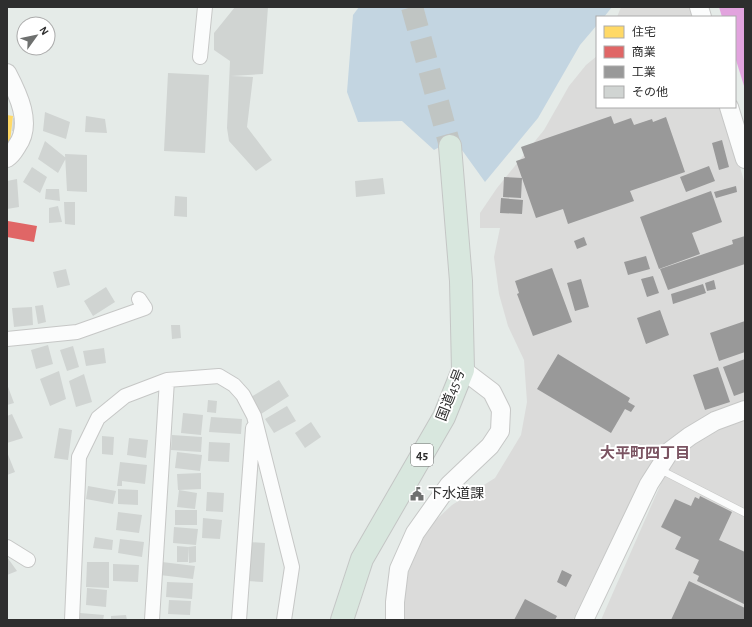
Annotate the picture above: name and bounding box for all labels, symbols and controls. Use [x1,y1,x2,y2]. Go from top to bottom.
north arrow [16,16,56,56]
legend [596,16,736,108]
text: N [37,25,51,37]
text: 住宅 [632,25,656,38]
text: 商業 [632,46,656,58]
text: 工業 [632,66,656,78]
text: その他 [632,86,668,98]
street label: 国道45号 [434,367,467,423]
road number: 45 [411,444,433,466]
district label: 大平町四丁目 [600,445,690,461]
public building icon: 下水道課 [409,486,425,502]
place label: 下水道課 [428,486,484,501]

